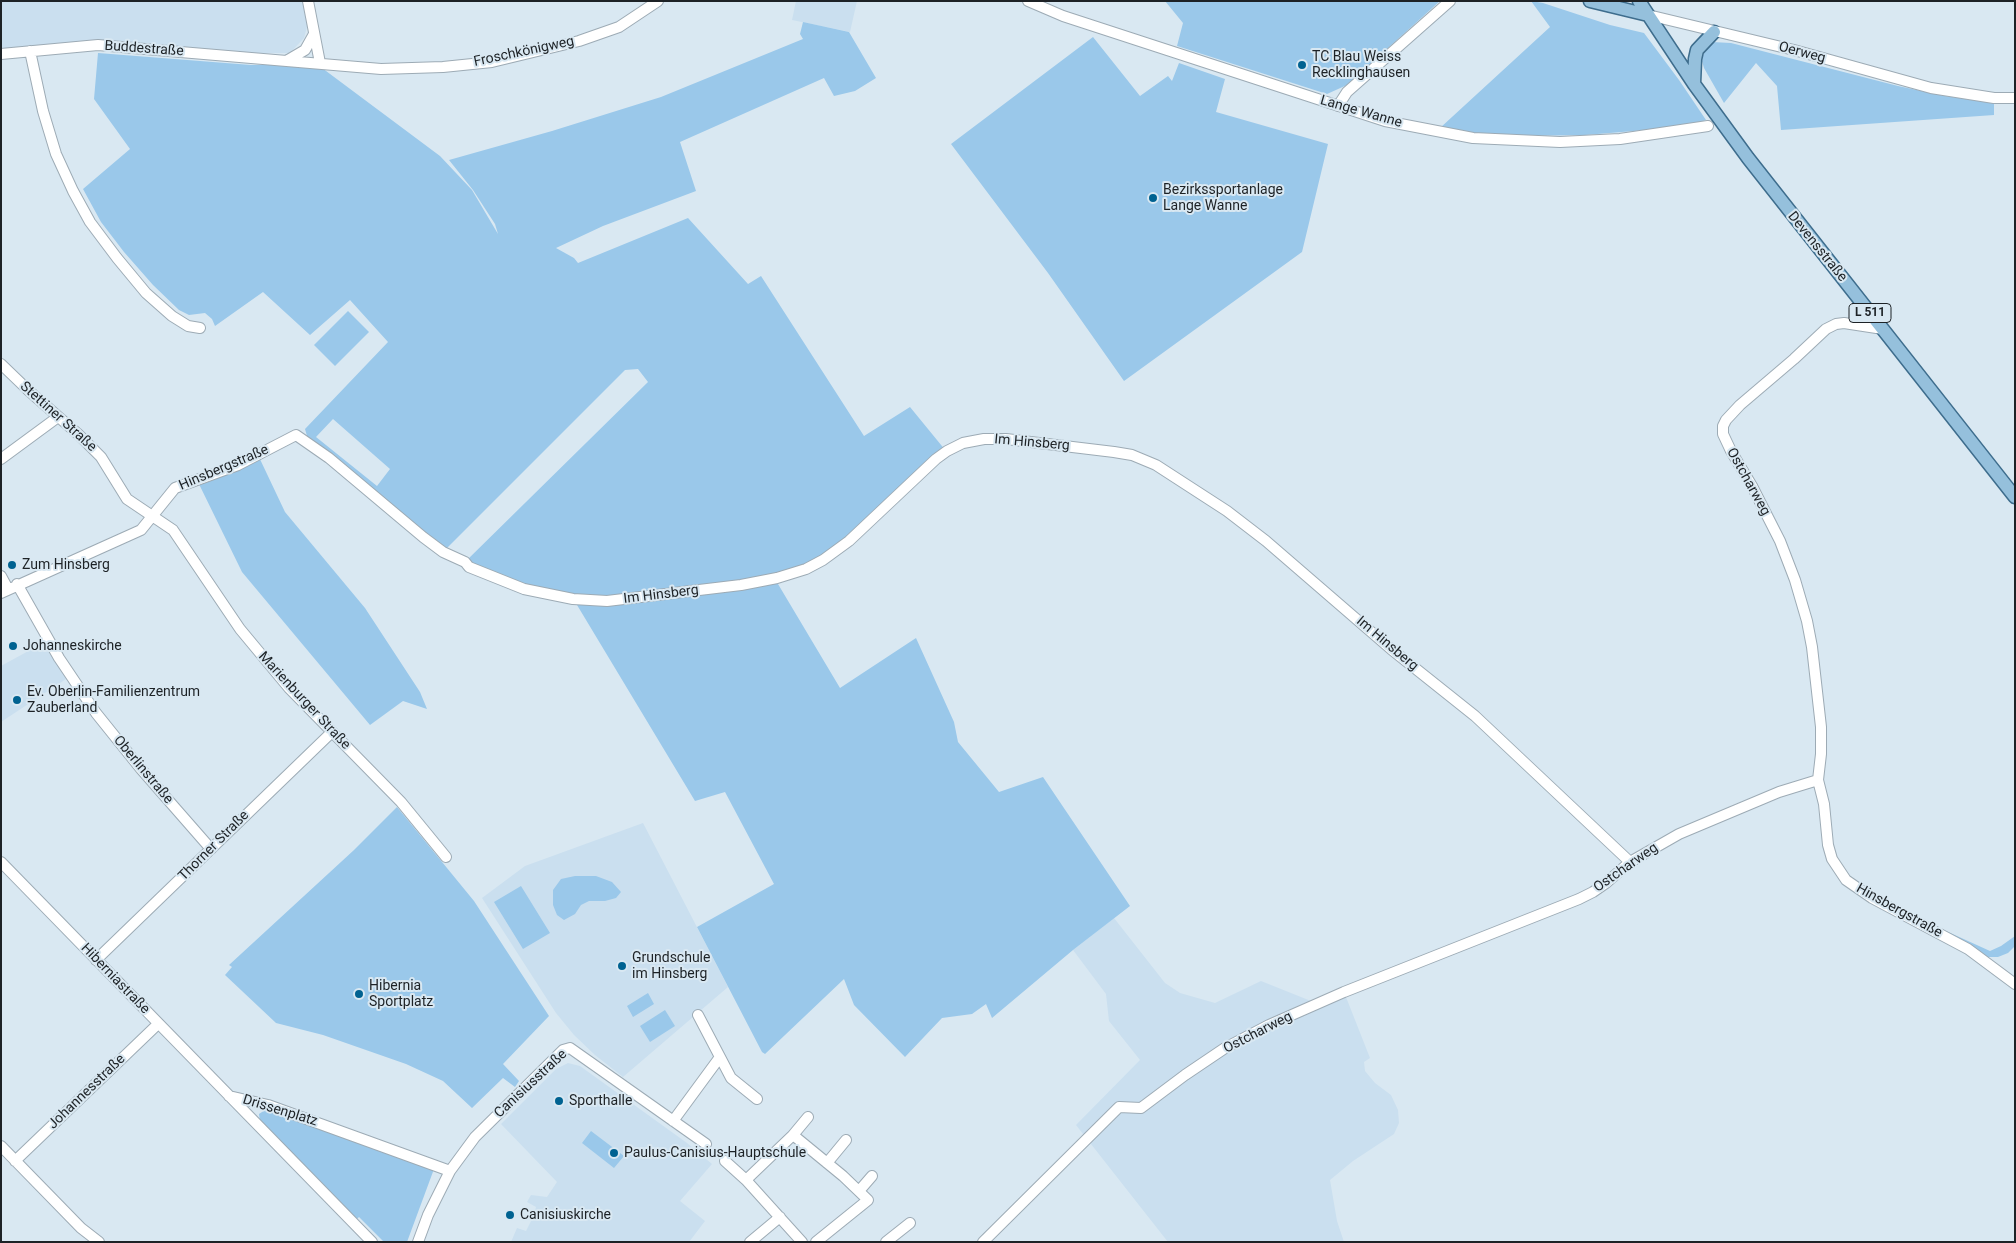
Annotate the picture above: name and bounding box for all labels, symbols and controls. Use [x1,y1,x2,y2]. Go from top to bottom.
street label: Froschkönigweg [472,33,576,71]
street label: Buddestraße [104,38,184,60]
street label: Oerweg [1777,39,1827,67]
place label: TC Blau Weiss Recklinghausen [1312,49,1410,82]
marker: TC Blau Weiss Recklinghausen [1296,59,1308,71]
street label: Lange Wanne [1318,92,1404,132]
place label: Bezirkssportanlage Lange Wanne [1163,182,1283,214]
marker: Bezirkssportanlage Lange Wanne [1147,192,1159,204]
street label: Devensstraße [1784,209,1850,285]
road number: L 511 [1849,304,1891,322]
street label: Stettiner Straße [16,378,100,456]
street label: Im Hinsberg [994,431,1070,455]
street label: Hinsbergstraße [177,442,271,494]
street label: Ostcharweg [1723,445,1773,519]
place label: Zum Hinsberg [22,557,110,573]
marker: Zum Hinsberg [6,559,18,571]
street label: Im Hinsberg [622,582,700,608]
street label: Im Hinsberg [1353,613,1421,675]
place label: Johanneskirche [23,638,122,654]
marker: Johanneskirche [7,640,19,652]
street label: Marienburger Straße [254,649,354,753]
place label: Ev. Oberlin-Familienzentrum Zauberland [27,684,200,716]
marker: Ev. Oberlin-Familienzentrum Zauberland [11,694,23,706]
street label: Oberlinstraße [110,732,176,808]
street label: Thorner Straße [175,807,253,885]
street label: Ostcharweg [1591,840,1661,896]
street label: Hinsbergstraße [1853,880,1945,942]
street label: Hiberniastraße [77,940,153,1018]
place label: Grundschule im Hinsberg [632,950,710,982]
marker: Grundschule im Hinsberg [616,960,628,972]
place label: Hibernia Sportplatz [369,978,433,1010]
marker: Hibernia Sportplatz [353,988,365,1000]
street label: Ostcharweg [1221,1009,1295,1057]
street label: Canisiusstraße [491,1046,571,1122]
street label: Johannesstraße [45,1051,129,1133]
street label: Drissenplatz [241,1092,319,1130]
place label: Sporthalle [569,1093,632,1109]
marker: Sporthalle [553,1095,565,1107]
place label: Paulus-Canisius-Hauptschule [624,1145,806,1161]
marker: Paulus-Canisius-Hauptschule [608,1147,620,1159]
place label: Canisiuskirche [520,1207,611,1223]
marker: Canisiuskirche [504,1209,516,1221]

